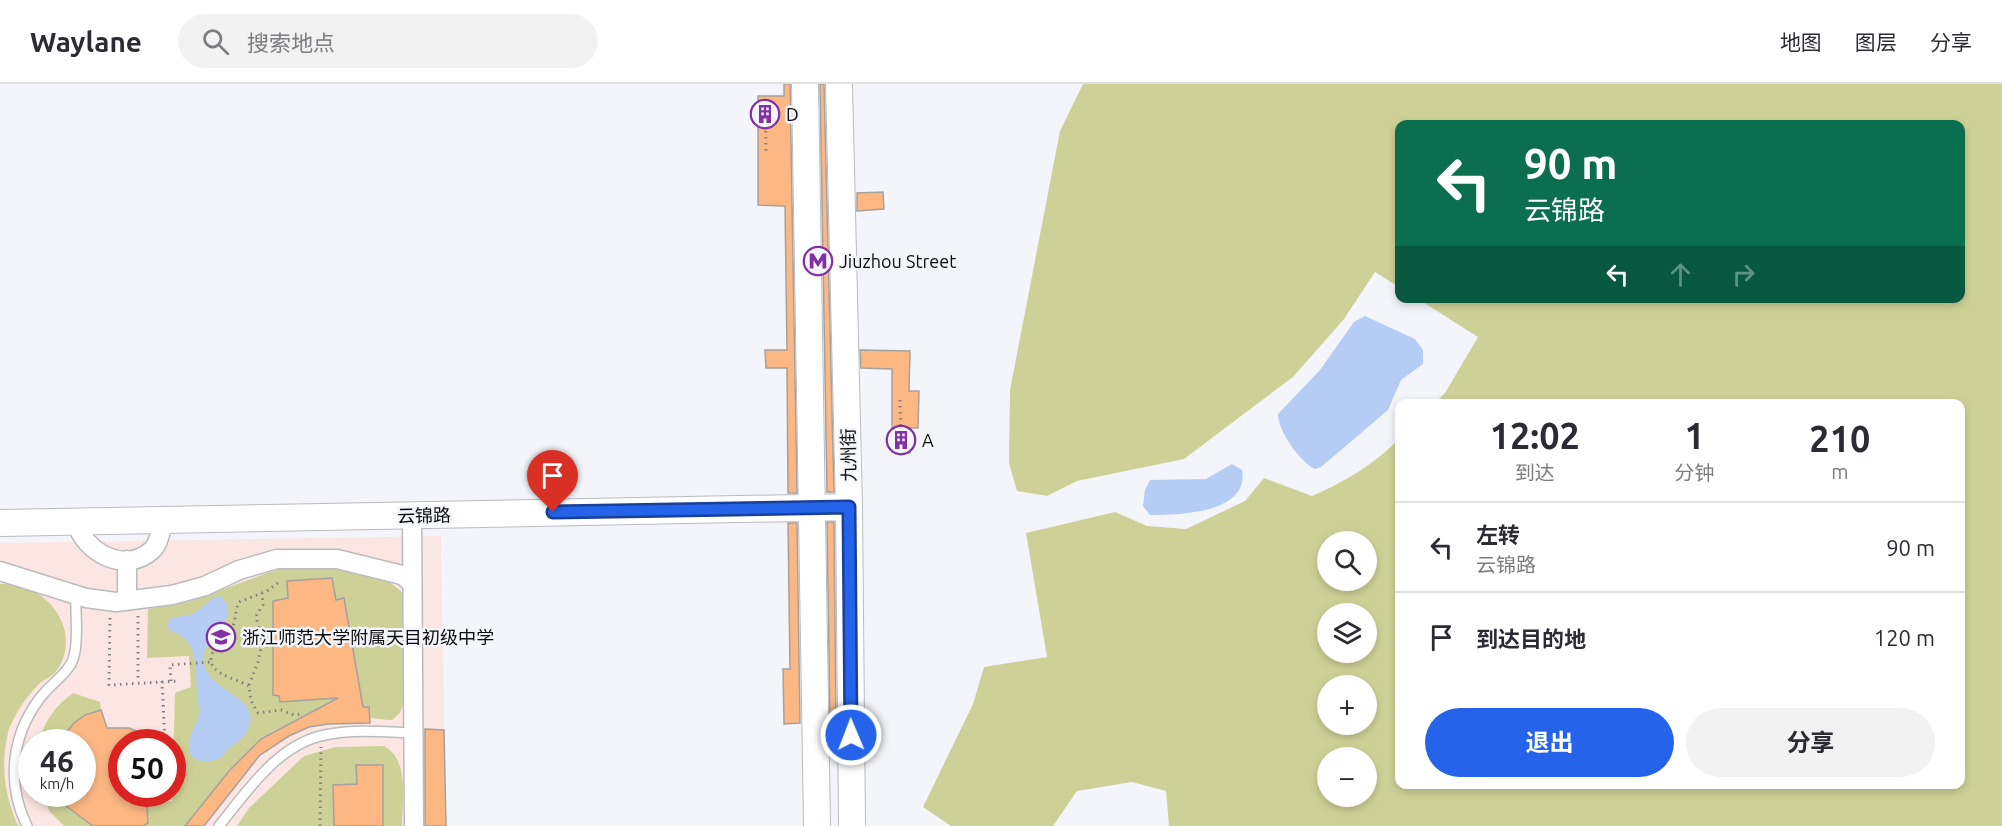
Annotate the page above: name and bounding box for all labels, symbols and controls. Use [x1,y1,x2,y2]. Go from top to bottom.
search box [178,14,598,68]
icon: search [199,25,232,58]
text: Waylane [30,26,142,57]
text: 搜索地点 [247,30,335,55]
text: 地图 [1780,30,1822,54]
text: 图层 [1855,30,1897,54]
text: 分享 [1930,30,1972,54]
building icon: D [749,98,781,130]
place label: D [786,104,799,124]
text: 90 m [1524,140,1618,187]
icon: left [1425,144,1503,222]
text: 云锦路 [1524,195,1605,225]
metro station icon: Jiuzhou Street [802,245,834,277]
place label: Jiuzhou Street [839,251,956,271]
icon: left [1601,258,1634,291]
icon: ahead [1664,258,1697,291]
icon: right [1727,258,1760,291]
text: 12:02 [1490,415,1580,456]
text: 1 [1684,415,1705,456]
text: 210 [1809,418,1870,459]
building icon: A [885,424,917,456]
street label: 九州街 [838,428,858,482]
place label: A [922,430,934,450]
pin [527,450,578,512]
icon: arrive [536,459,569,492]
text: m [1831,460,1848,483]
text: 到达 [1515,461,1555,484]
text: 分钟 [1675,461,1715,484]
street label: 云锦路 [397,505,451,525]
text: 左转 [1476,522,1520,547]
map controls [1317,531,1377,807]
button: search [1317,531,1377,591]
icon: left [1425,531,1458,564]
text: 90 m [1886,535,1935,560]
text: 云锦路 [1476,553,1536,576]
button: layers [1317,603,1377,663]
school or university icon: 浙江师范大学附属天目初级中学 [205,621,237,653]
icon: arrive [1425,621,1458,654]
text: 120 m [1874,625,1935,650]
text: 到达目的地 [1476,626,1586,651]
place label: 浙江师范大学附属天目初级中学 [242,627,494,647]
button: + [1317,675,1377,735]
position arrow [819,703,883,767]
button: 退出 [1425,708,1674,777]
button: 分享 [1686,708,1935,777]
speed limit sign: 50 [108,729,186,807]
text: 46 [40,744,74,778]
button: − [1317,747,1377,807]
text: km/h [40,775,74,792]

